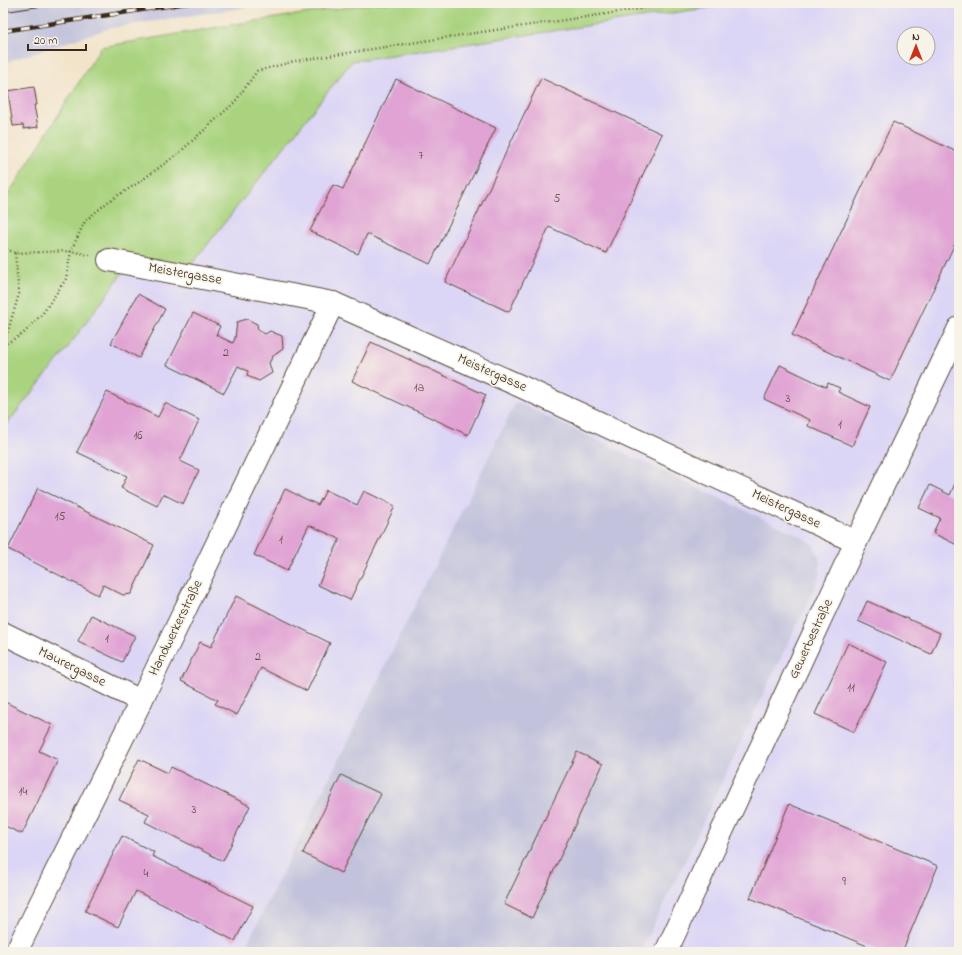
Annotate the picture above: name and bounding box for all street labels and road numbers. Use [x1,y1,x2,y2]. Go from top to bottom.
street label: Meistergasse [147,257,224,292]
street label: Meistergasse [453,348,531,399]
street label: Meistergasse [748,484,825,535]
street label: Handwerkerstraße [144,576,209,679]
street label: Gewerbestraße [783,595,839,682]
street label: Maurergasse [34,641,110,694]

